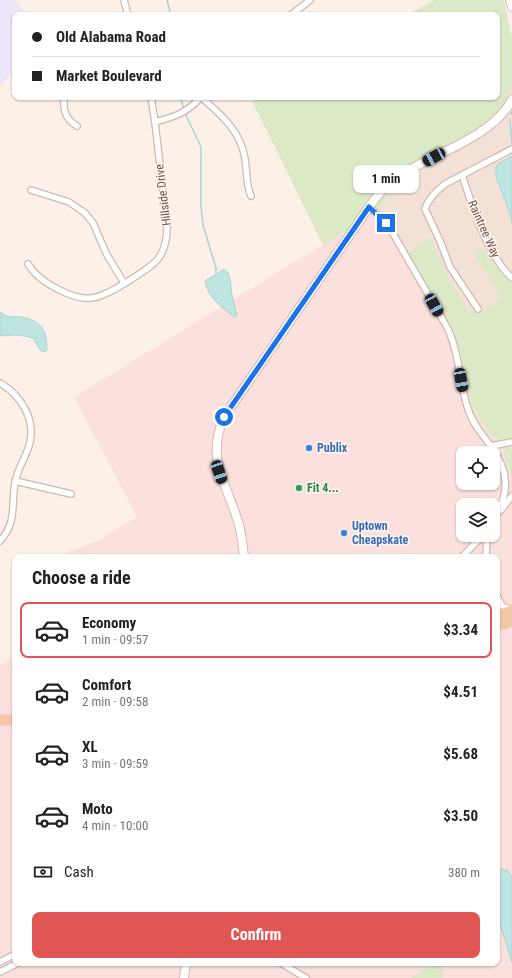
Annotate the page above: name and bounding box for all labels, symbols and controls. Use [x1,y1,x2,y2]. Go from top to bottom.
text: Old Alabama Road [56,28,166,46]
text: Market Boulevard [56,67,162,85]
car [421,146,447,168]
street label: Hillside Drive [152,163,174,227]
callout: 1 min [353,165,419,193]
text: 1 min [372,171,400,186]
street label: Raintree Way [465,198,503,260]
route end [377,214,395,232]
car [423,292,445,318]
car [453,367,469,393]
route start [215,408,233,426]
place label: Publix [317,441,348,455]
marker: Publix [304,443,314,453]
map controls [456,446,500,542]
button: locate [456,446,500,490]
car [210,459,228,485]
place label: Fit 4... [307,481,339,495]
marker: Fit 4... [294,483,304,493]
button: layers [456,498,500,542]
place label: Uptown Cheapskate [352,519,409,547]
marker: Uptown Cheapskate [339,528,349,538]
text: Choose a ride [32,567,131,588]
icon: car [34,612,70,648]
text: Economy [82,614,136,632]
text: $3.34 [443,621,478,639]
text: 1 min · 09:57 [82,632,148,647]
icon: car [34,674,70,710]
text: Comfort [82,676,131,694]
text: $4.51 [443,683,478,701]
text: 2 min · 09:58 [82,694,148,709]
icon: car [34,736,70,772]
text: XL [82,738,98,756]
text: $5.68 [443,745,478,763]
text: 3 min · 09:59 [82,756,148,771]
icon: car [34,798,70,834]
text: Moto [82,800,113,818]
text: $3.50 [443,807,478,825]
text: 4 min · 10:00 [82,818,148,833]
icon: cash [32,861,54,883]
text: Cash [64,863,94,881]
text: 380 m [448,865,480,880]
button: Confirm [32,912,480,958]

